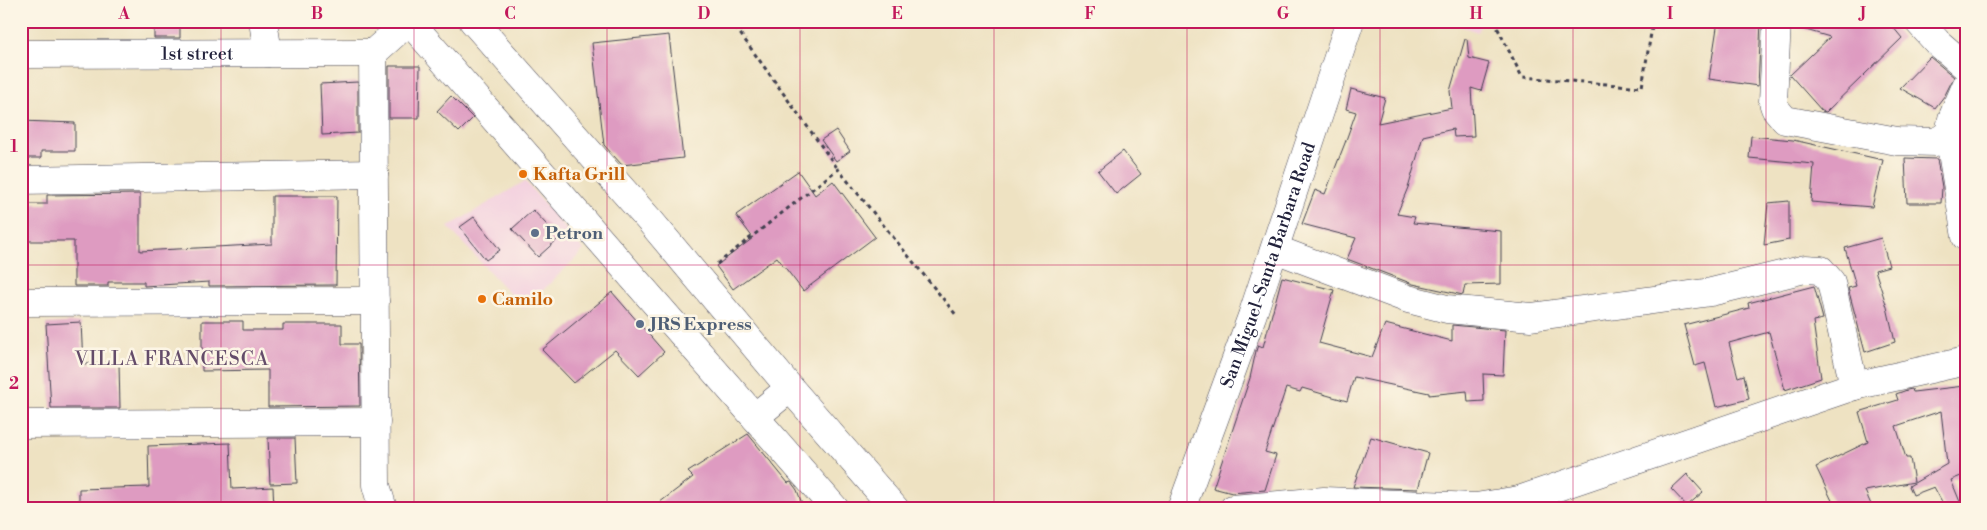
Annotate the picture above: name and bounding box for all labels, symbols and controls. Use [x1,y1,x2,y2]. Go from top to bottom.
text: A [117,4,130,24]
text: B [311,4,323,24]
text: C [504,4,516,24]
text: D [698,4,711,24]
text: E [891,4,903,24]
text: F [1084,4,1096,24]
text: G [1277,4,1290,24]
text: H [1469,4,1483,24]
text: I [1667,4,1673,24]
text: J [1858,4,1866,24]
street label: 1st street [161,42,234,65]
text: 1 [10,137,18,157]
street label: San Miguel-Santa Barbara Road [1215,139,1321,391]
place label: Kafta Grill [533,163,625,186]
marker: Kafta Grill [517,168,529,180]
place label: Petron [545,222,603,245]
marker: Petron [529,227,541,239]
place label: Camilo [492,288,553,311]
marker: Camilo [476,293,488,305]
place label: JRS Express [647,313,752,336]
marker: JRS Express [634,318,646,330]
district label: VILLA FRANCESCA [74,347,269,371]
text: 2 [9,374,19,394]

